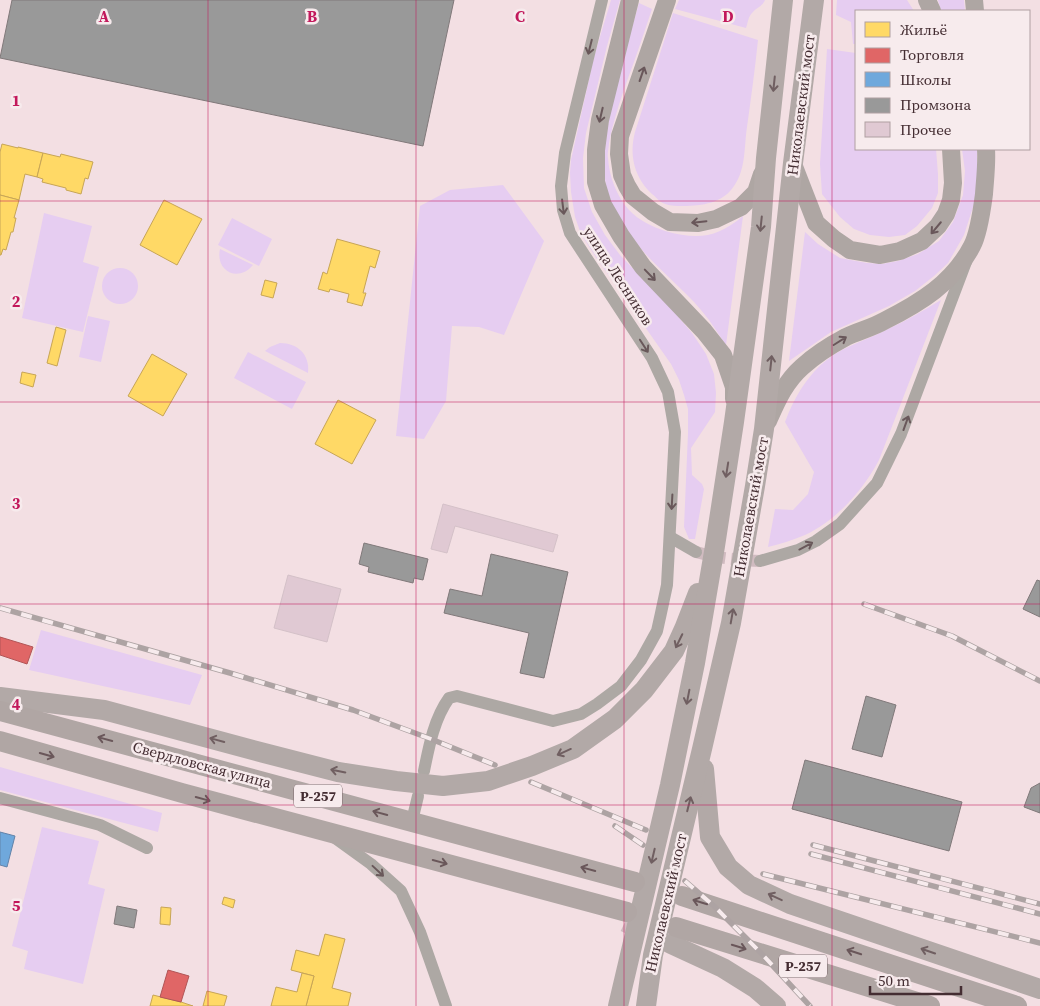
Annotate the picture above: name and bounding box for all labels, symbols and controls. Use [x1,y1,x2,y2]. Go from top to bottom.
text: A [99,5,110,27]
text: B [307,5,318,27]
text: C [515,5,525,27]
text: D [722,5,734,27]
legend [855,10,1030,150]
text: Жильё [900,19,948,40]
street label: Николаевский мост [781,33,820,177]
one-way arrow [585,39,594,55]
text: Торговля [900,44,964,65]
one-way arrow [637,66,647,82]
text: Школы [900,69,951,90]
one-way arrow [769,76,779,92]
text: 1 [12,89,20,111]
text: Промзона [900,94,971,115]
one-way arrow [596,107,605,123]
text: Прочее [900,119,952,140]
one-way arrow [558,198,568,214]
one-way arrow [756,216,766,232]
one-way arrow [692,217,708,227]
one-way arrow [930,221,941,234]
street label: улица Лесников [579,222,658,329]
one-way arrow [644,269,656,281]
text: 2 [12,290,21,312]
one-way arrow [832,336,846,346]
one-way arrow [638,339,649,353]
one-way arrow [766,355,776,371]
one-way arrow [902,415,911,431]
street label: Николаевский мост [728,435,773,579]
one-way arrow [721,462,731,478]
text: 3 [12,492,21,514]
one-way arrow [667,493,676,509]
one-way arrow [798,541,813,550]
one-way arrow [727,608,737,624]
one-way arrow [674,633,683,648]
one-way arrow [683,689,692,705]
text: 4 [12,693,21,715]
one-way arrow [97,734,113,744]
one-way arrow [209,735,225,745]
street label: Свердловская улица [130,736,274,793]
one-way arrow [557,748,572,758]
one-way arrow [38,750,54,760]
one-way arrow [331,766,347,776]
road number: Р-257 [294,784,342,808]
one-way arrow [195,794,211,804]
one-way arrow [685,797,694,813]
one-way arrow [373,808,389,817]
street label: Николаевский мост [639,831,692,974]
one-way arrow [648,848,657,864]
one-way arrow [431,858,447,868]
one-way arrow [580,864,596,873]
one-way arrow [372,865,385,877]
one-way arrow [767,891,782,901]
text: 5 [12,894,21,916]
one-way arrow [692,896,708,906]
one-way arrow [731,942,747,952]
one-way arrow [920,946,936,955]
one-way arrow [847,947,863,957]
road number: Р-257 [779,954,827,978]
scale bar [870,964,961,996]
text: 50 m [878,970,910,991]

